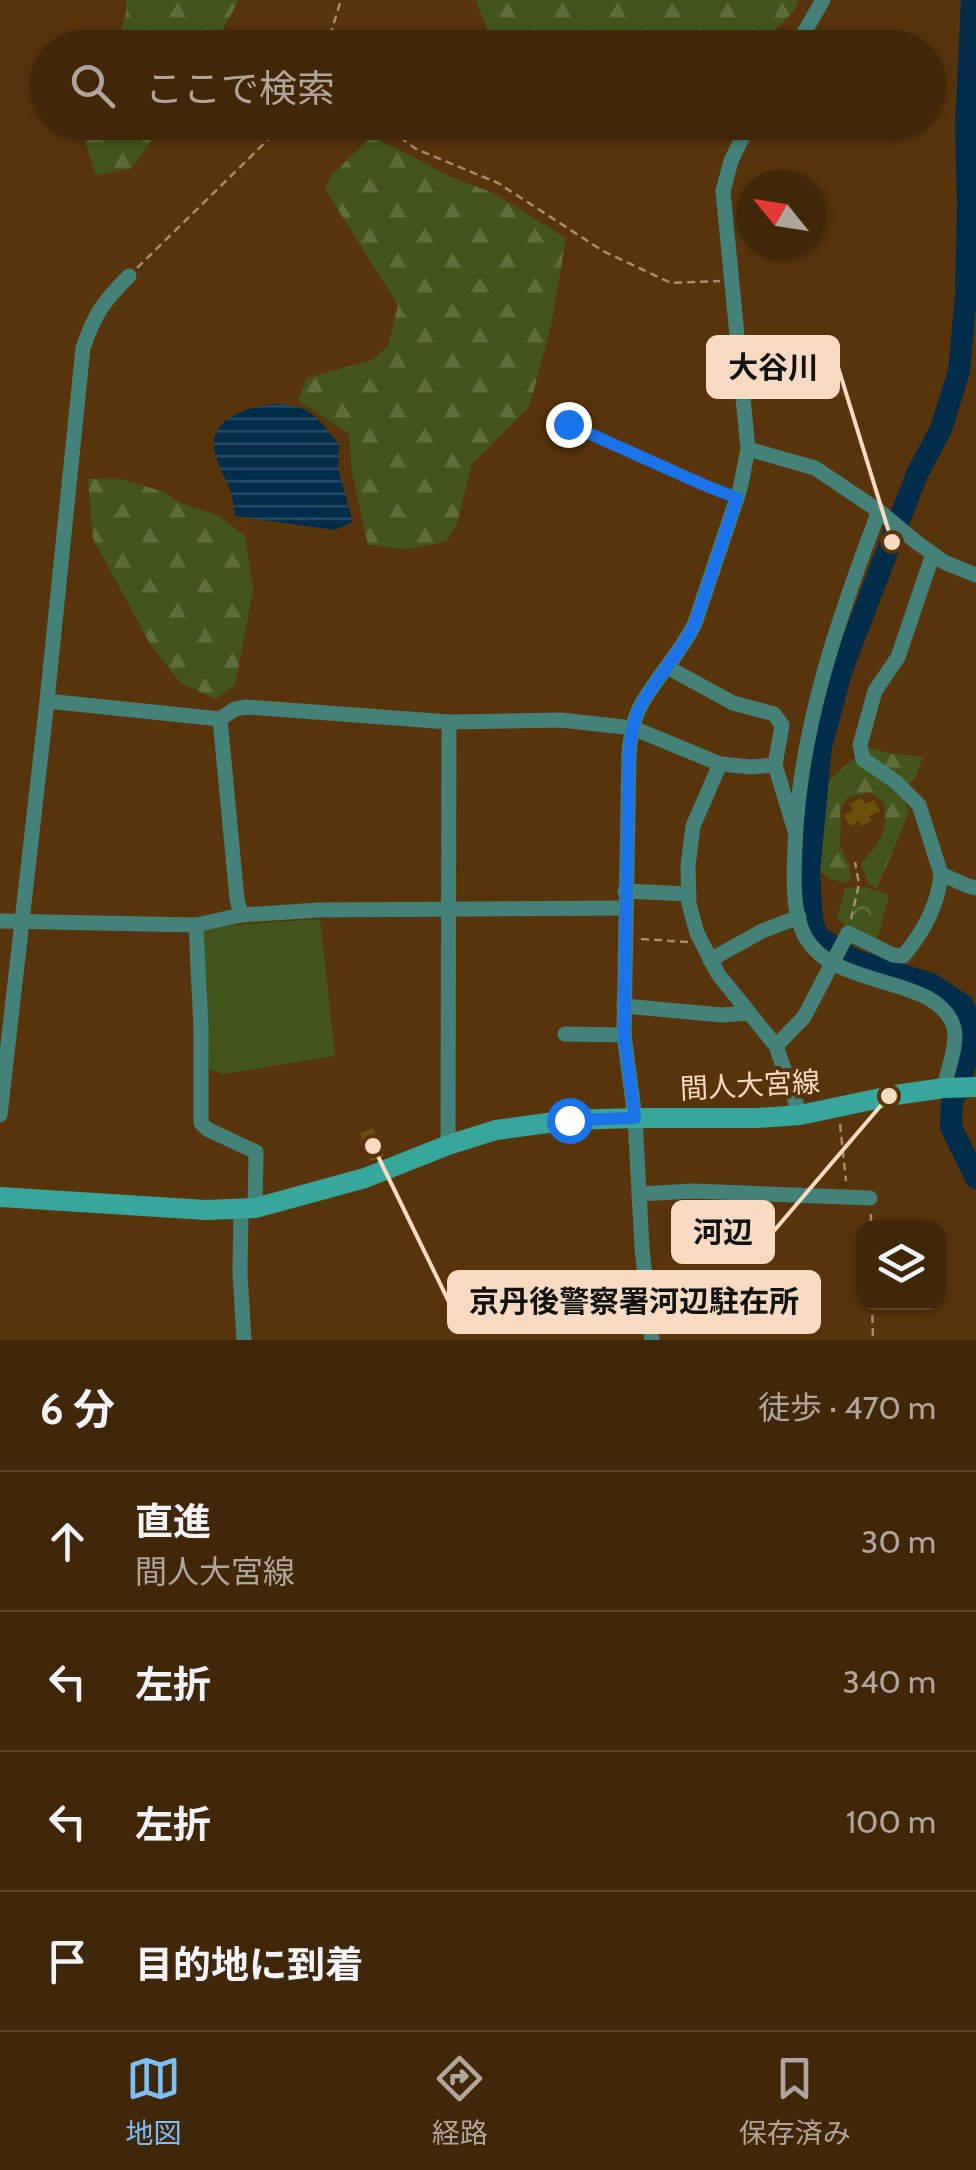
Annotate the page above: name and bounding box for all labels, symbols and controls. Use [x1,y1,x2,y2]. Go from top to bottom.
search box [30,30,946,140]
icon: search [65,58,120,113]
text: ここで検索 [145,65,335,112]
north arrow [736,170,826,260]
callout: 大谷川 [708,337,838,397]
text: 大谷川 [728,349,818,386]
route end [546,402,592,448]
street label: 間人大宮線 [679,1064,821,1106]
route start [547,1098,593,1144]
callout: 河辺 [673,1202,773,1262]
text: 河辺 [693,1214,753,1251]
map controls [856,1220,946,1310]
button: layers [856,1220,946,1310]
callout: 京丹後警察署河辺駐在所 [449,1272,819,1332]
text: 京丹後警察署河辺駐在所 [469,1283,799,1320]
text: 6 分 [40,1383,115,1435]
text: 徒歩 · 470 m [758,1388,936,1427]
text: 直進 [135,1498,211,1545]
icon: ahead [40,1514,95,1569]
text: 30 m [861,1522,936,1561]
text: 間人大宮線 [135,1552,295,1591]
icon: left [40,1654,95,1709]
text: 左折 [135,1661,211,1708]
text: 340 m [843,1662,936,1701]
icon: left [40,1794,95,1849]
text: 左折 [135,1801,211,1848]
text: 100 m [846,1802,936,1841]
icon: arrive [40,1934,95,1989]
text: 目的地に到着 [135,1941,363,1988]
tab: 地図 [125,2051,181,2151]
tab: 経路 [432,2051,488,2151]
tab: 保存済み [739,2051,851,2151]

